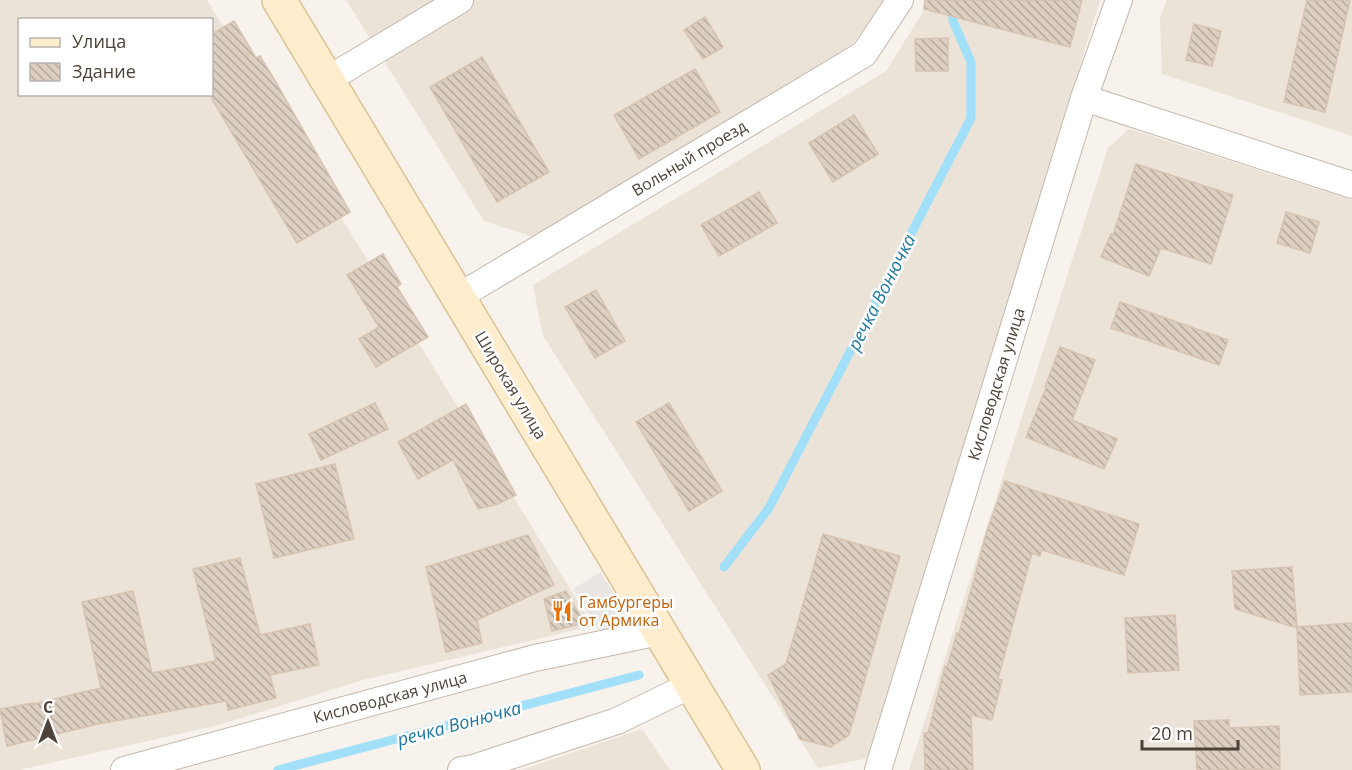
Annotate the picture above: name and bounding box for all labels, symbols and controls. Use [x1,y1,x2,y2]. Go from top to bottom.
legend [18,18,213,96]
text: Улица [72,29,126,53]
text: Здание [72,59,136,83]
street label: Вольный проезд [627,115,751,201]
water label: речка Вонючка [841,230,921,355]
street label: Кисловодская улица [962,305,1030,463]
street label: Широкая улица [470,327,552,443]
place label: Гамбургеры от Армика [579,591,673,631]
restaurant icon: Гамбургеры от Армика [550,599,574,623]
street label: Кисловодская улица [311,666,469,728]
north arrow [18,692,78,752]
water label: речка Вонючка [393,695,524,751]
text: С [43,696,53,718]
scale bar [1142,713,1238,751]
text: 20 m [1151,721,1193,745]

